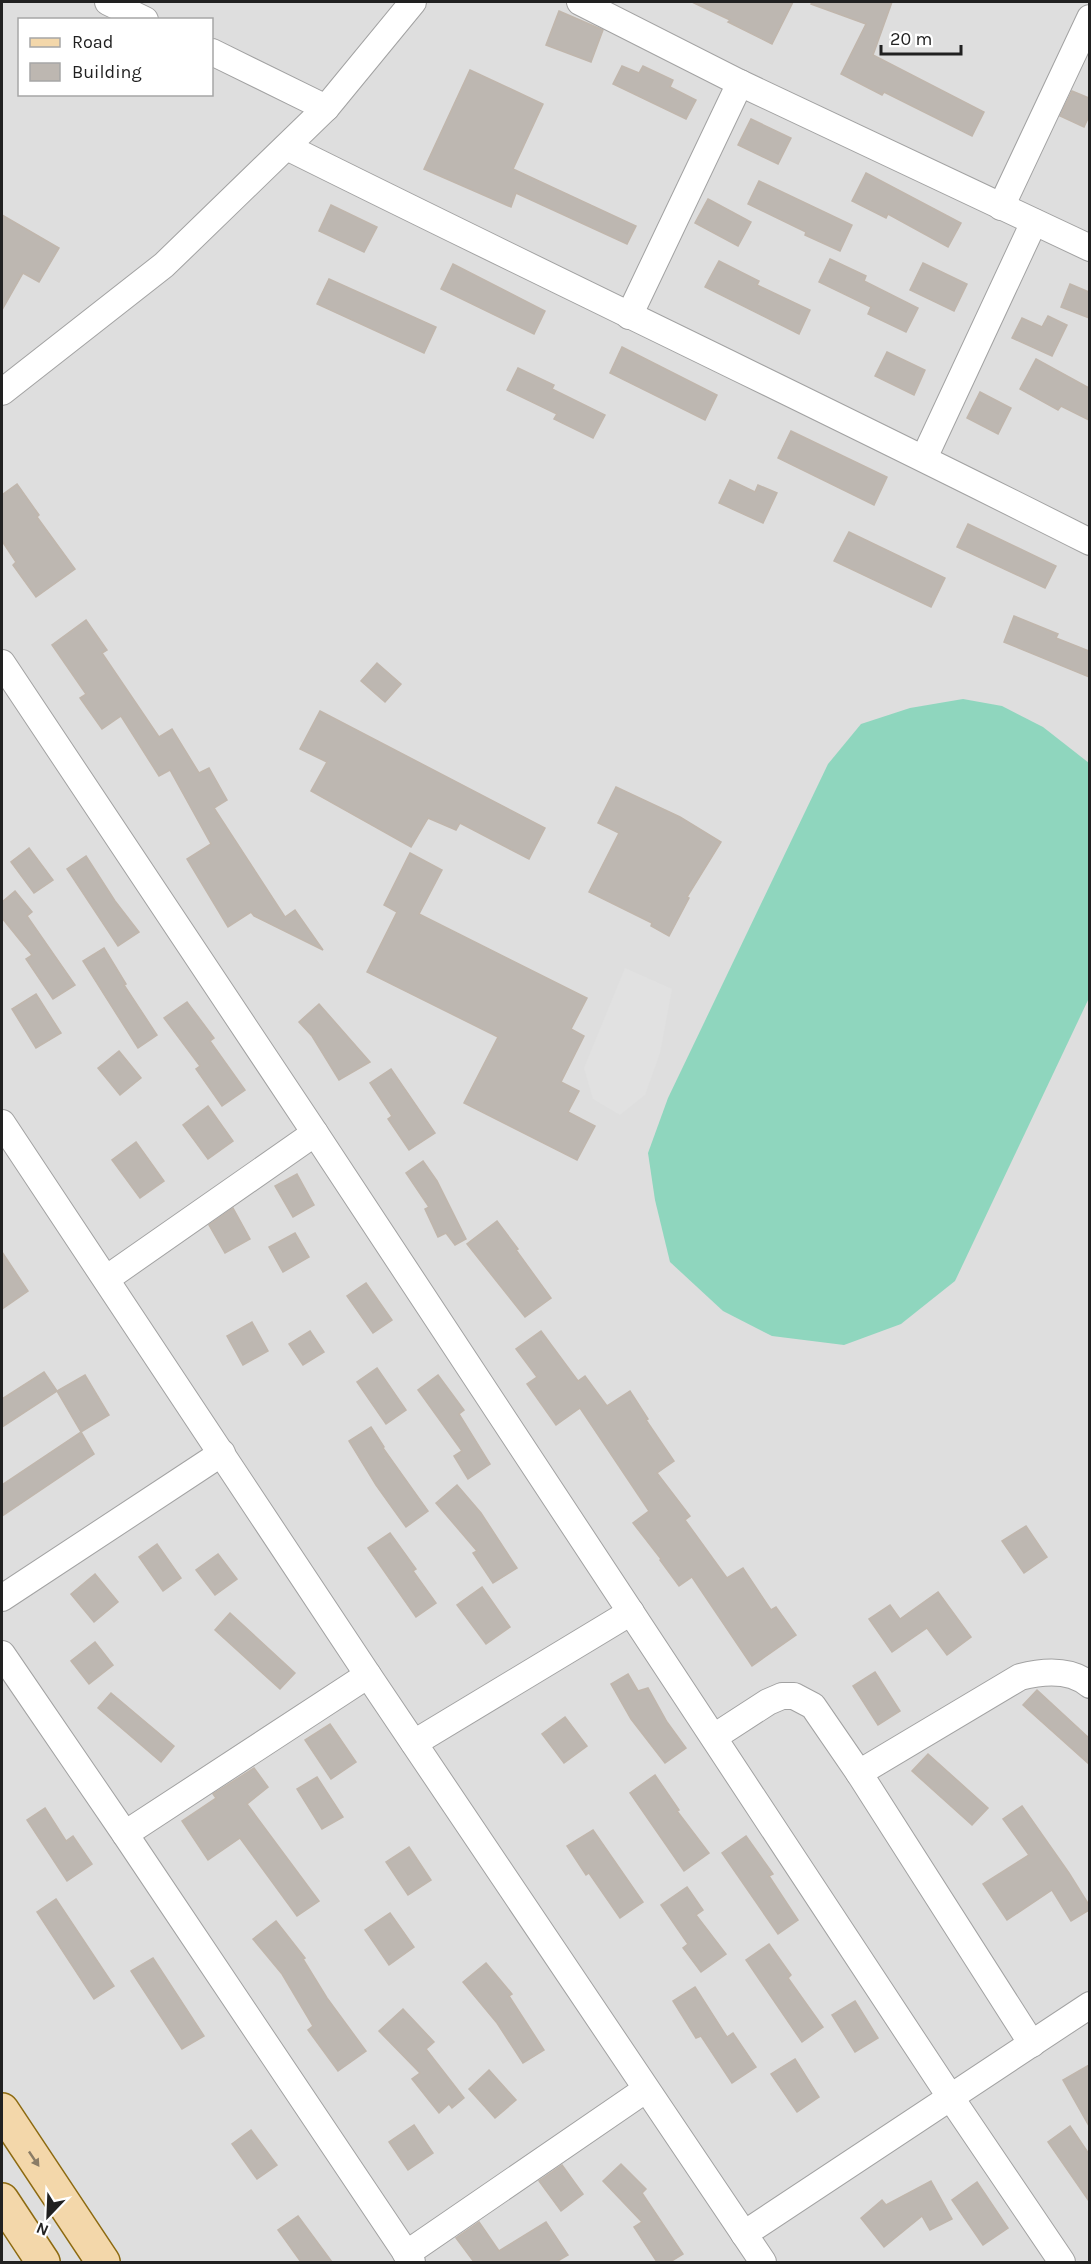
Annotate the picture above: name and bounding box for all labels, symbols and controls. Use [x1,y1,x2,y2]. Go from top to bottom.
legend [18,18,213,96]
scale bar [881,18,960,56]
text: 20 m [890,28,932,50]
text: Road [72,31,113,53]
text: Building [72,61,142,83]
one-way arrow [28,2150,40,2166]
north arrow [18,2186,78,2246]
text: N [33,2218,51,2240]

